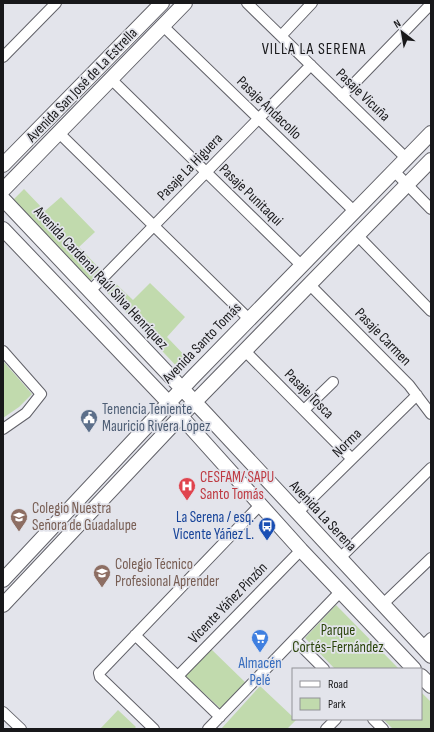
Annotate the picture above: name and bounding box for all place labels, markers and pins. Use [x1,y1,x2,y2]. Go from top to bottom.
place label: Tenencia Teniente Mauricio Rivera López [102,400,211,436]
public building icon: Tenencia Teniente Mauricio Rivera López [79,408,99,433]
place label: CESFAM/ SAPU Santo Tomás [200,468,274,504]
hospital icon: CESFAM/ SAPU Santo Tomás [177,476,197,501]
place label: Colegio Nuestra Señora de Guadalupe [32,499,137,535]
school or university icon: Colegio Nuestra Señora de Guadalupe [9,507,29,532]
place label: La Serena / esq. Vicente Yáñez L. [173,508,254,544]
bus stop icon: La Serena / esq. Vicente Yáñez L. [257,516,277,541]
place label: Colegio Técnico Profesional Aprender [115,555,220,591]
school or university icon: Colegio Técnico Profesional Aprender [92,563,112,588]
supermarket icon: Almacén Pelé [250,628,270,653]
place label: Almacén Pelé [237,654,282,690]

